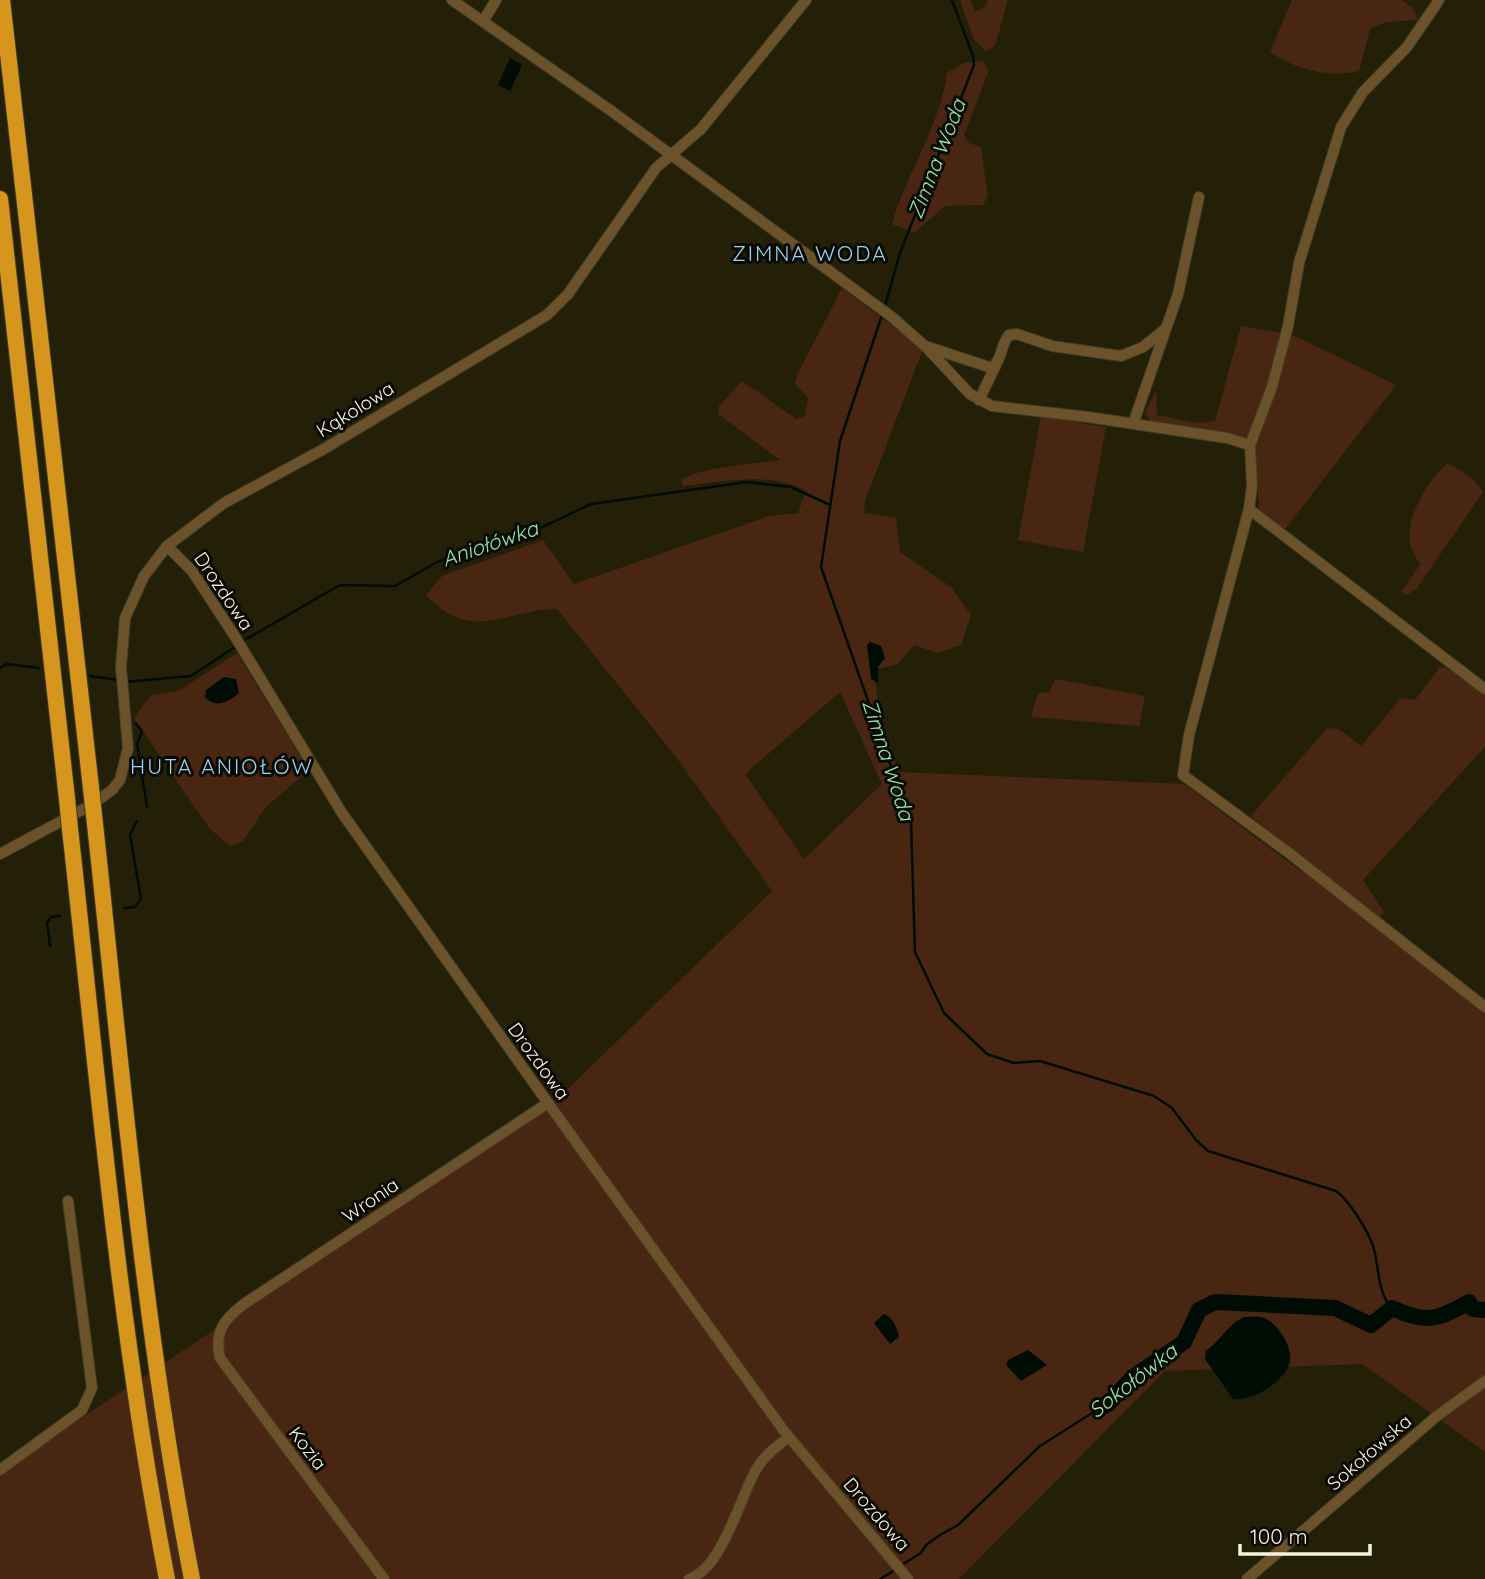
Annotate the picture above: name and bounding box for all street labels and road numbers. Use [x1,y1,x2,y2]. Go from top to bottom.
street label: Kąkolowa [312,376,398,442]
street label: Drozdowa [189,547,259,635]
street label: Drozdowa [503,1018,575,1104]
street label: Wronia [337,1172,403,1228]
street label: Sokołowska [1322,1409,1416,1495]
street label: Kozia [284,1421,332,1475]
street label: Drozdowa [839,1472,915,1556]

